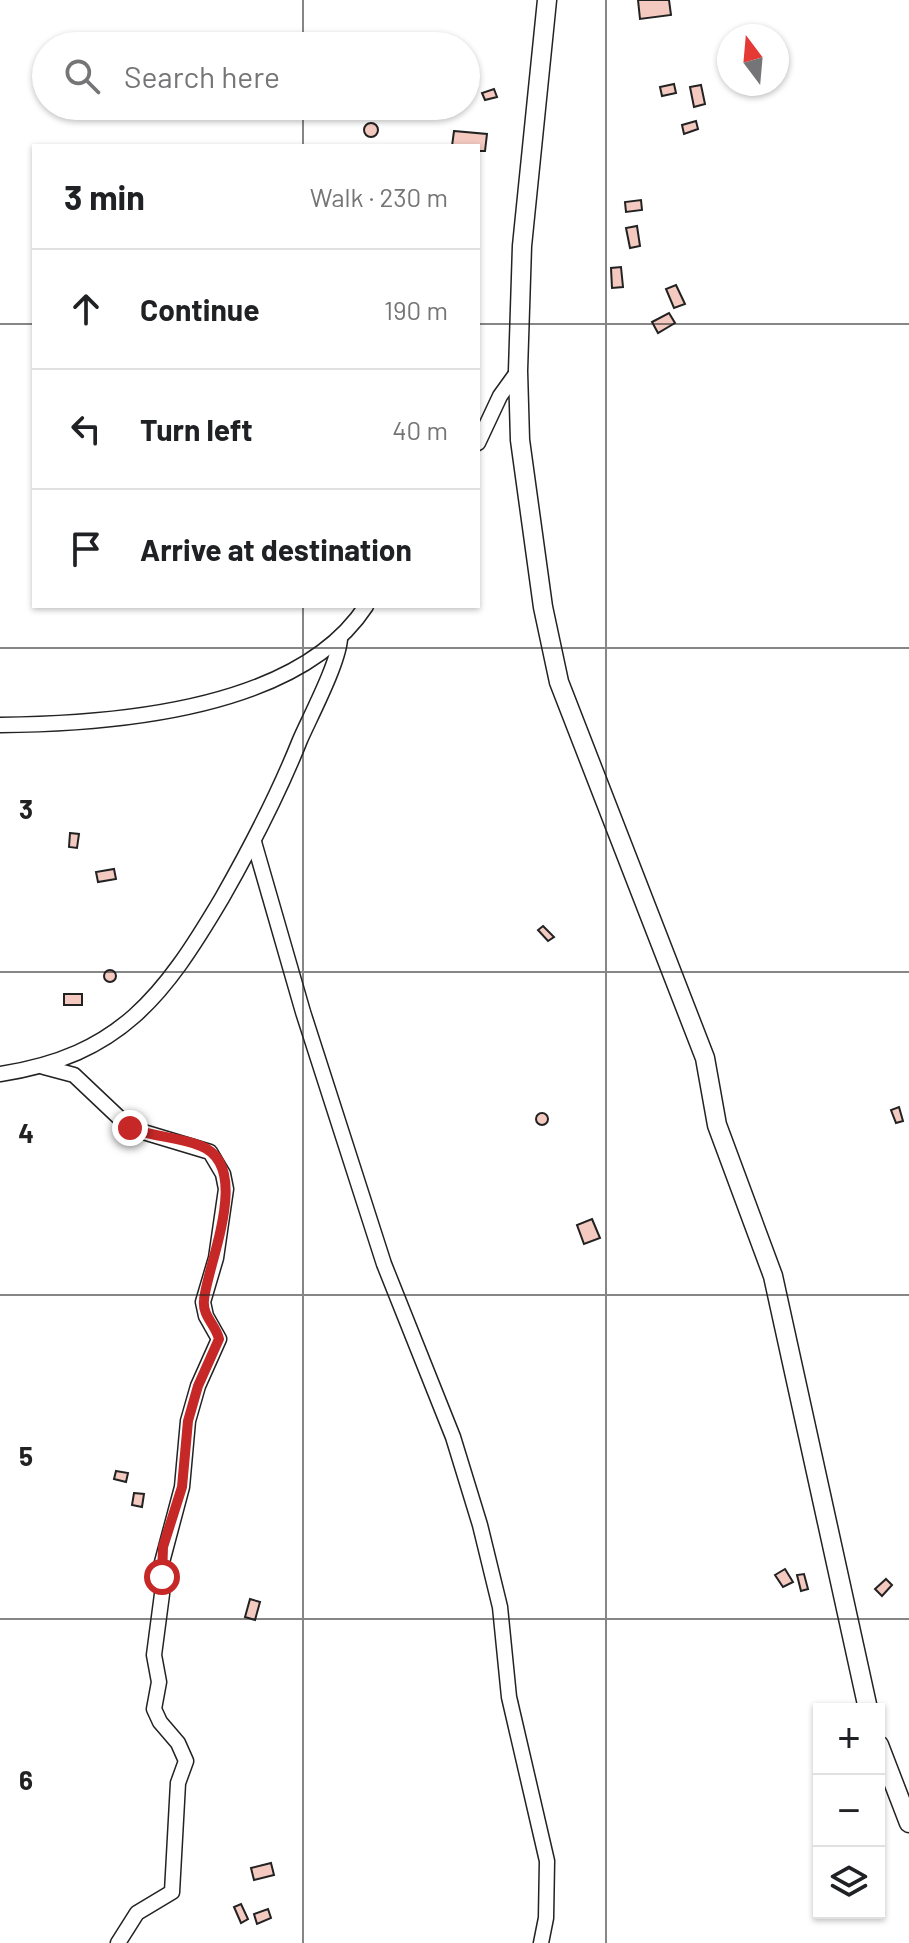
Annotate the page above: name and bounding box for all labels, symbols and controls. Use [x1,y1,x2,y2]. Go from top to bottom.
north arrow [717,24,789,96]
search box [32,32,480,120]
icon: search [60,54,104,98]
text: Search here [124,58,280,94]
text: 3 min [64,176,145,217]
text: Walk · 230 m [310,181,448,212]
icon: ahead [64,287,108,331]
text: Continue [140,291,260,327]
text: 190 m [384,294,448,325]
icon: left [64,407,108,451]
text: Turn left [140,411,253,447]
text: 40 m [392,414,448,445]
icon: arrive [64,527,108,571]
text: Arrive at destination [140,531,412,567]
text: 3 [19,793,33,824]
route end [112,1110,148,1146]
text: 4 [18,1117,34,1148]
text: 5 [19,1440,33,1471]
route start [144,1559,180,1595]
map controls [813,1703,885,1919]
button: + [813,1703,885,1775]
text: 6 [19,1764,33,1795]
button: − [813,1775,885,1847]
button: layers [813,1847,885,1919]

